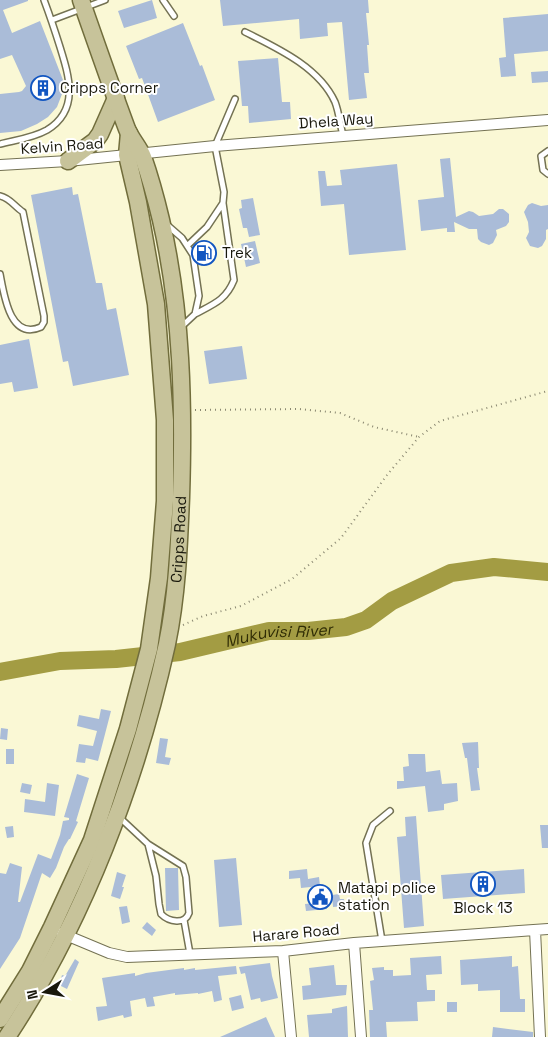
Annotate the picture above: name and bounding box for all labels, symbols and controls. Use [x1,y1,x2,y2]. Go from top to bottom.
building icon: Cripps Corner [30,75,56,101]
place label: Cripps Corner [60,78,159,97]
street label: Dhela Way [298,108,374,133]
street label: Kelvin Road [20,133,104,158]
fuel station icon: Trek [191,240,217,266]
place label: Trek [222,243,252,262]
street label: Cripps Road [166,496,190,584]
water label: Mukuvisi River [223,618,336,652]
building icon: Block 13 [470,871,496,897]
place label: Matapi police station [338,878,436,914]
public building icon: Matapi police station [307,884,333,910]
place label: Block 13 [453,898,513,917]
street label: Harare Road [252,919,340,946]
north arrow [20,967,70,1017]
text: N [23,988,42,1001]

